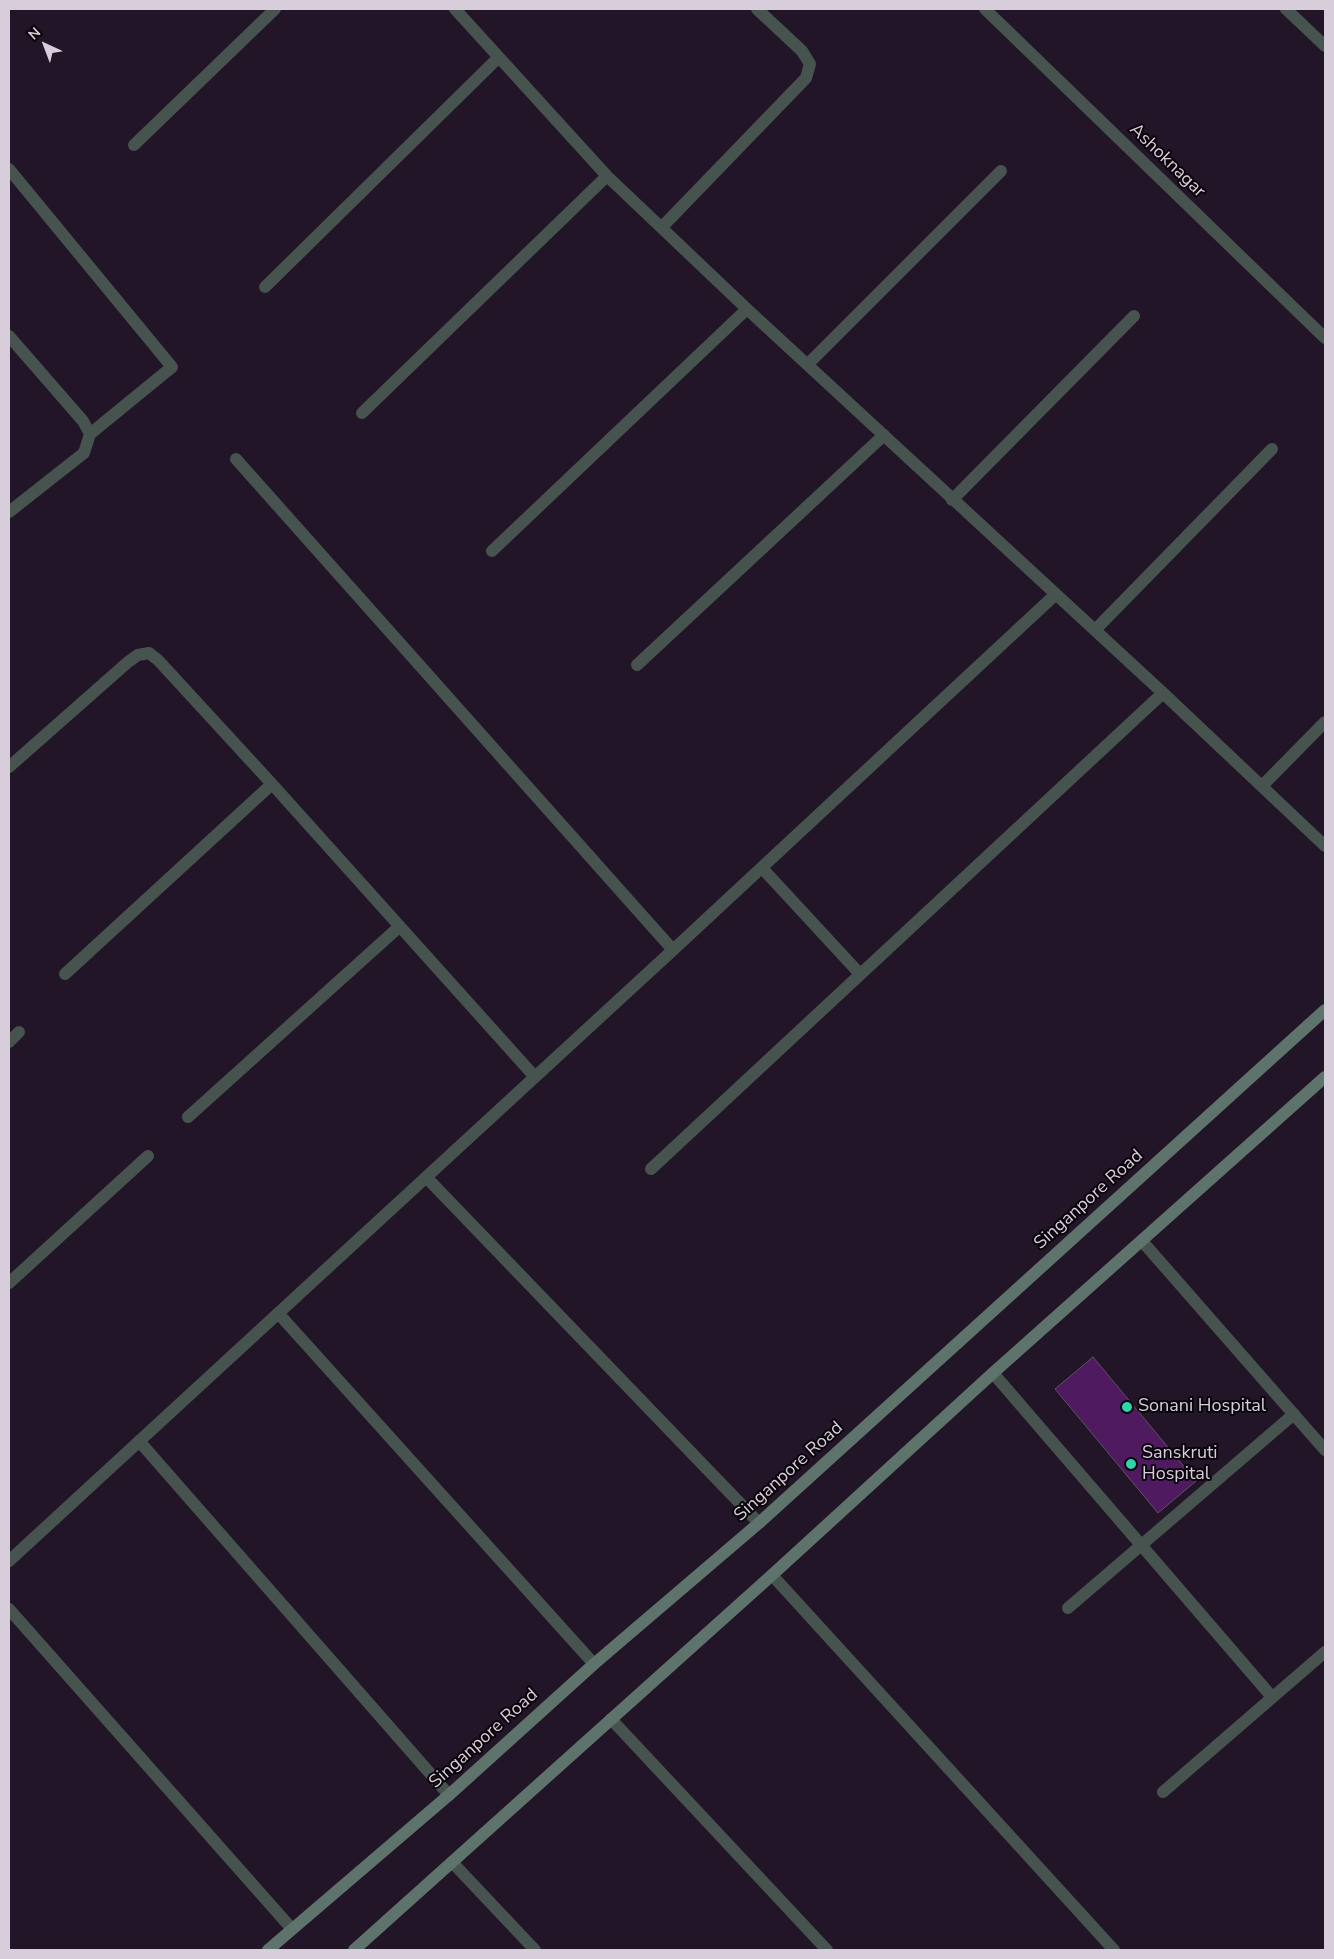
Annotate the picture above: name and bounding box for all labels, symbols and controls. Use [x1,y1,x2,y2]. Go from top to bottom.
north arrow [20,20,70,70]
text: N [24,23,45,44]
street label: Ashoknagar [1125,119,1209,203]
street label: Singanpore Road [1030,1146,1148,1254]
place label: Sonani Hospital [1138,1396,1266,1418]
marker: Sonani Hospital [1120,1400,1134,1414]
street label: Singanpore Road [730,1418,848,1526]
place label: Sanskruti Hospital [1142,1443,1218,1486]
marker: Sanskruti Hospital [1124,1457,1138,1471]
street label: Singanpore Road [425,1685,543,1793]

